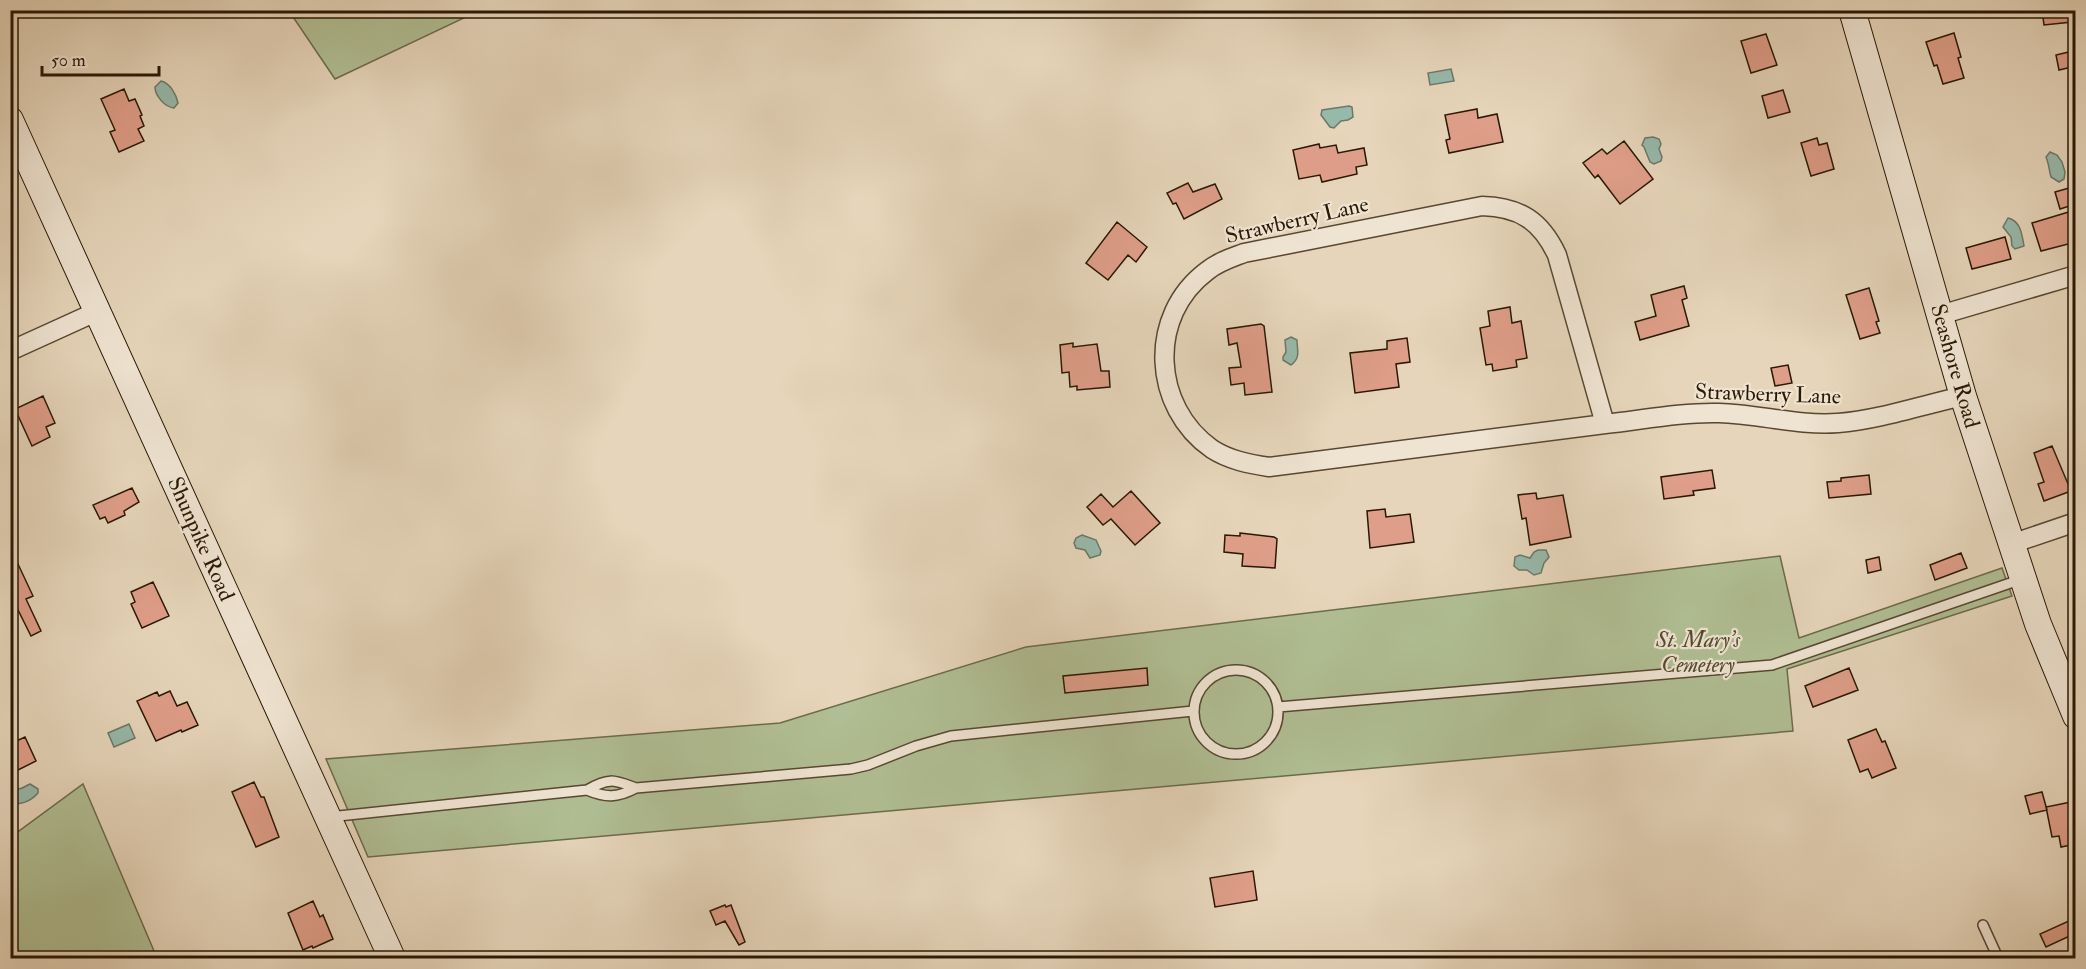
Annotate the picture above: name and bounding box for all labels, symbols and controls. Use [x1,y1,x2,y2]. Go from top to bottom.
scale bar [42,39,159,77]
text: 50 m [51,49,86,72]
street label: Strawberry Lane [1223,190,1371,250]
street label: Seashore Road [1924,301,1986,432]
street label: Strawberry Lane [1694,377,1842,411]
street label: Shunpike Road [160,472,241,606]
park label: St. Mary's Cemetery [1655,626,1741,679]

